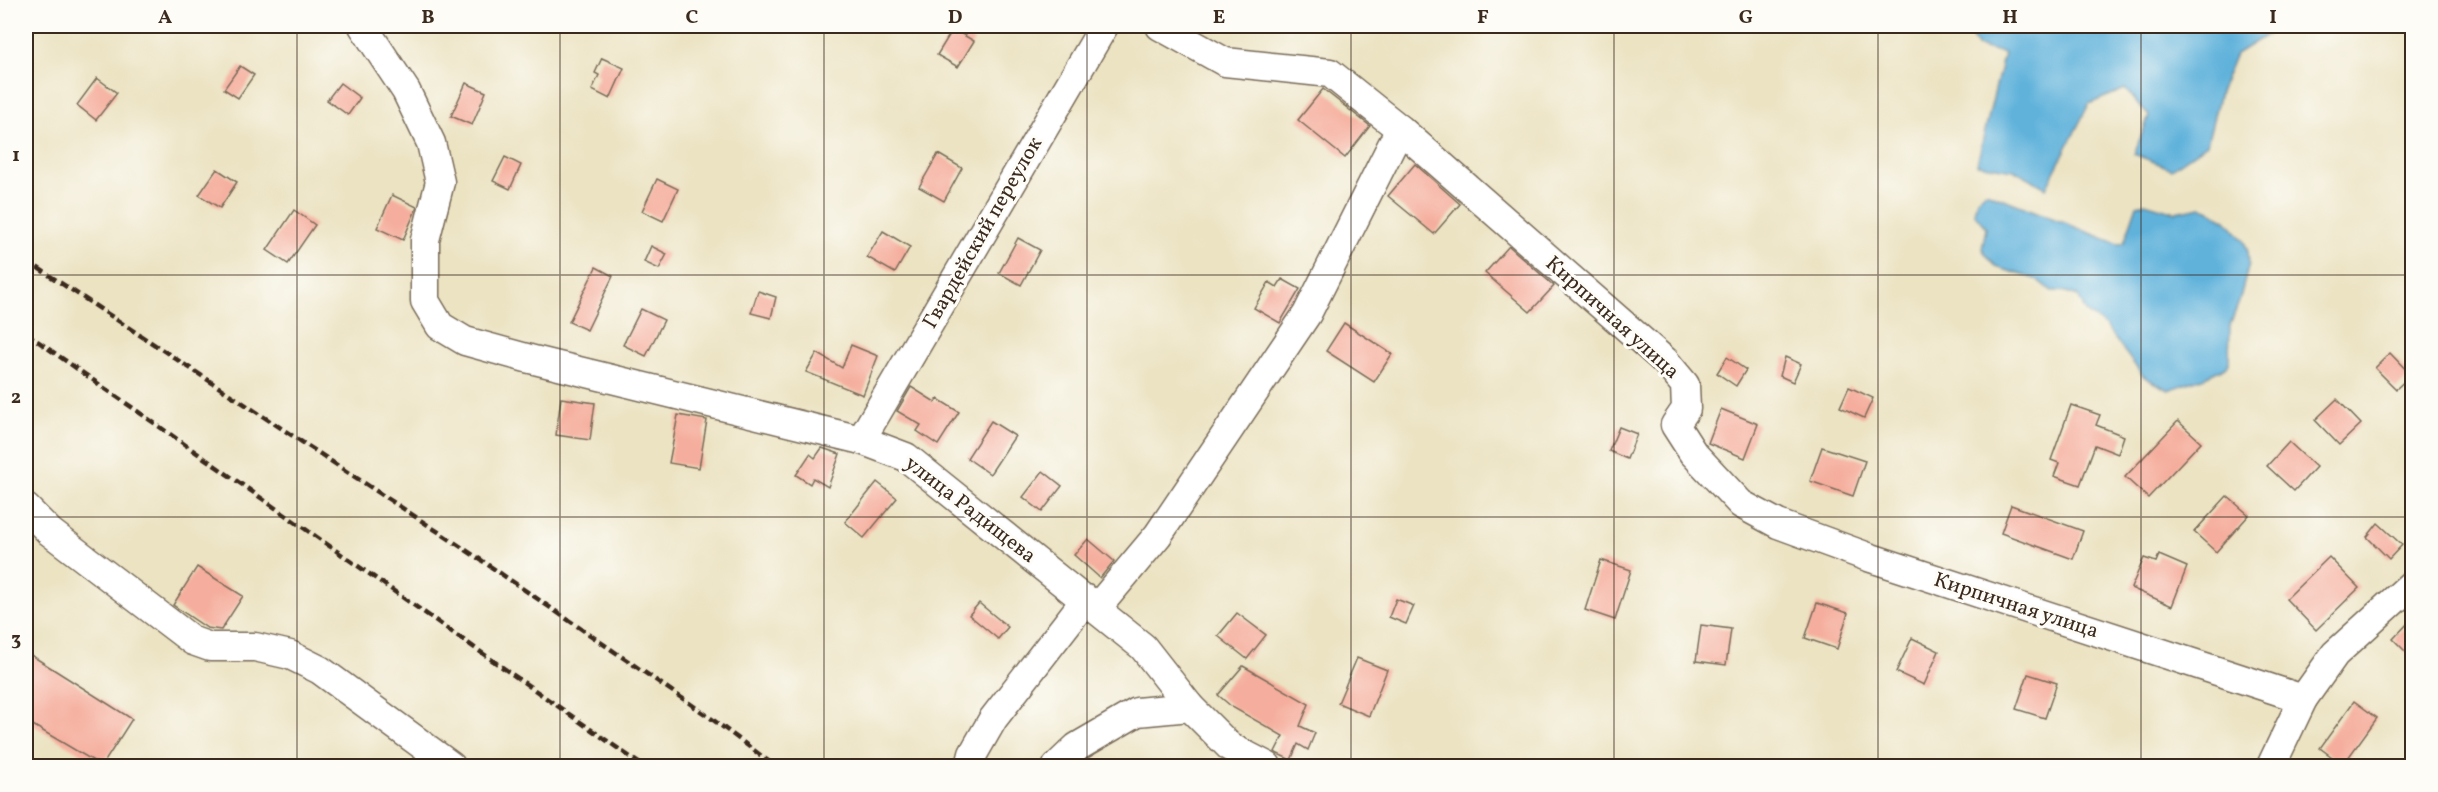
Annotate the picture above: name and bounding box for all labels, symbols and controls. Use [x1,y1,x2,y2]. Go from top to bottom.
text: A [158,4,172,32]
text: B [421,4,435,32]
text: C [686,4,699,32]
text: D [948,4,962,32]
text: E [1213,4,1225,32]
text: F [1477,4,1489,32]
text: G [1739,4,1753,32]
text: H [2002,4,2018,32]
text: I [2269,4,2277,32]
street label: Гвардейский переулок [916,132,1050,334]
text: 1 [12,142,20,170]
street label: Кирпичная улица [1539,250,1685,386]
text: 2 [11,384,21,412]
street label: улица Радищева [898,450,1042,570]
street label: Кирпичная улица [1930,566,2102,646]
text: 3 [11,626,21,654]

